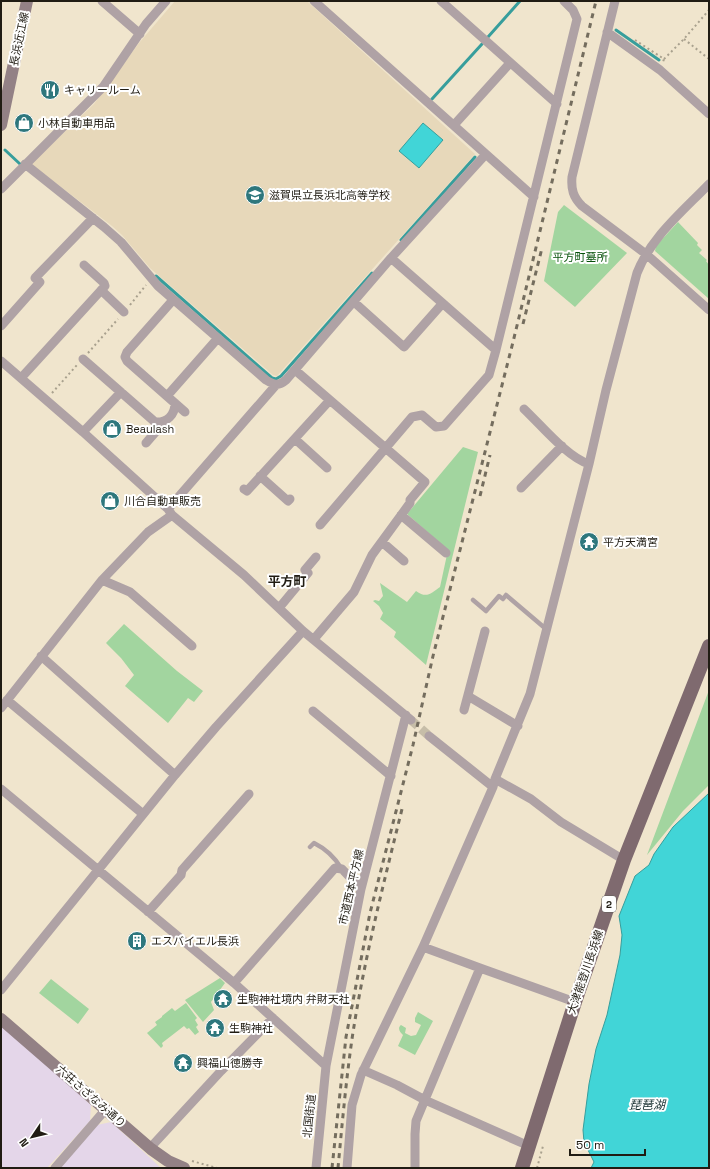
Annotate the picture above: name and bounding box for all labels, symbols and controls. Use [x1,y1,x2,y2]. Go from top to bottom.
street label: 長浜近江線 [6,11,32,67]
restaurant icon: キャリールーム [39,79,61,101]
place label: キャリールーム [64,83,141,97]
shop icon: 小林自動車用品 [13,112,35,134]
place label: 小林自動車用品 [38,116,115,130]
school or university icon: 滋賀県立長浜北高等学校 [244,184,266,206]
place label: 滋賀県立長浜北高等学校 [269,188,390,202]
park label: 平方町墓所 [553,250,608,264]
shop icon: Beaulash [101,418,123,440]
place label: Beaulash [126,422,174,436]
shop icon: 川合自動車販売 [99,490,121,512]
place label: 川合自動車販売 [124,494,201,508]
temple icon: 平方天満宮 [578,531,600,553]
place label: 平方天満宮 [603,535,658,549]
district label: 平方町 [267,573,307,590]
street label: 市道西本平方線 [336,848,366,926]
road number: 2 [602,896,616,912]
street label: 大津能登川長浜線 [564,928,606,1016]
building icon: エスバイエル長浜 [126,930,148,952]
place label: エスバイエル長浜 [151,934,239,948]
temple icon: 生駒神社境内 弁財天社 [212,988,234,1010]
place label: 生駒神社境内 弁財天社 [237,992,350,1006]
temple icon: 生駒神社 [204,1017,226,1039]
place label: 生駒神社 [229,1021,273,1035]
temple icon: 興福山徳勝寺 [172,1052,194,1074]
place label: 興福山徳勝寺 [197,1056,263,1070]
street label: 六荘さざなみ通り [53,1062,129,1130]
street label: 北国街道 [300,1093,318,1139]
water label: 琵琶湖 [629,1097,667,1113]
north arrow [12,1117,52,1157]
scale bar [570,1131,645,1157]
text: N [16,1136,32,1150]
text: 50 m [576,1137,604,1153]

